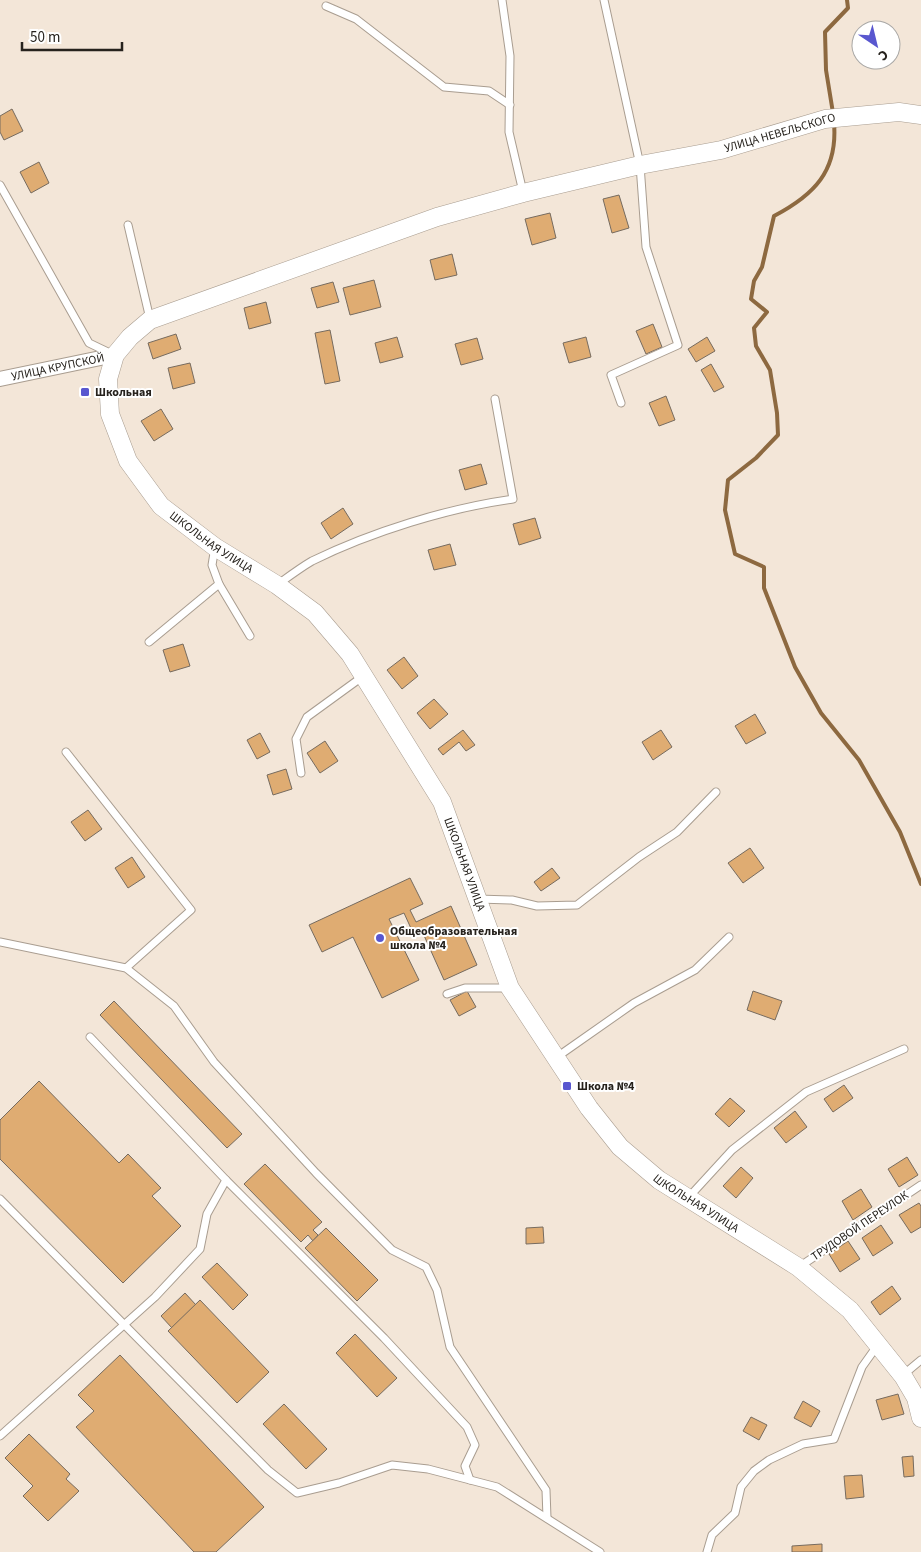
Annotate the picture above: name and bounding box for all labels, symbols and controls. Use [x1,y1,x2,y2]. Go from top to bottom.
scale bar [22,20,122,52]
north arrow [851,20,901,70]
text: 50 m [30,27,60,48]
text: С [874,44,892,65]
street label: УЛИЦА НЕВЕЛЬСКОГО [723,109,837,157]
street label: УЛИЦА КРУПСКОЙ [10,349,106,385]
place label: Школьная [95,384,152,401]
marker: Школьная [79,386,91,398]
street label: ШКОЛЬНАЯ УЛИЦА [166,507,257,577]
street label: ШКОЛЬНАЯ УЛИЦА [440,815,490,914]
place label: Общеобразовательная школа №4 [390,923,517,954]
marker: Общеобразовательная школа №4 [374,932,386,944]
place label: Школа №4 [577,1078,635,1095]
marker: Школа №4 [561,1080,573,1092]
street label: ШКОЛЬНАЯ УЛИЦА [649,1170,743,1237]
street label: ТРУДОВОЙ ПЕРЕУЛОК [808,1187,912,1265]

